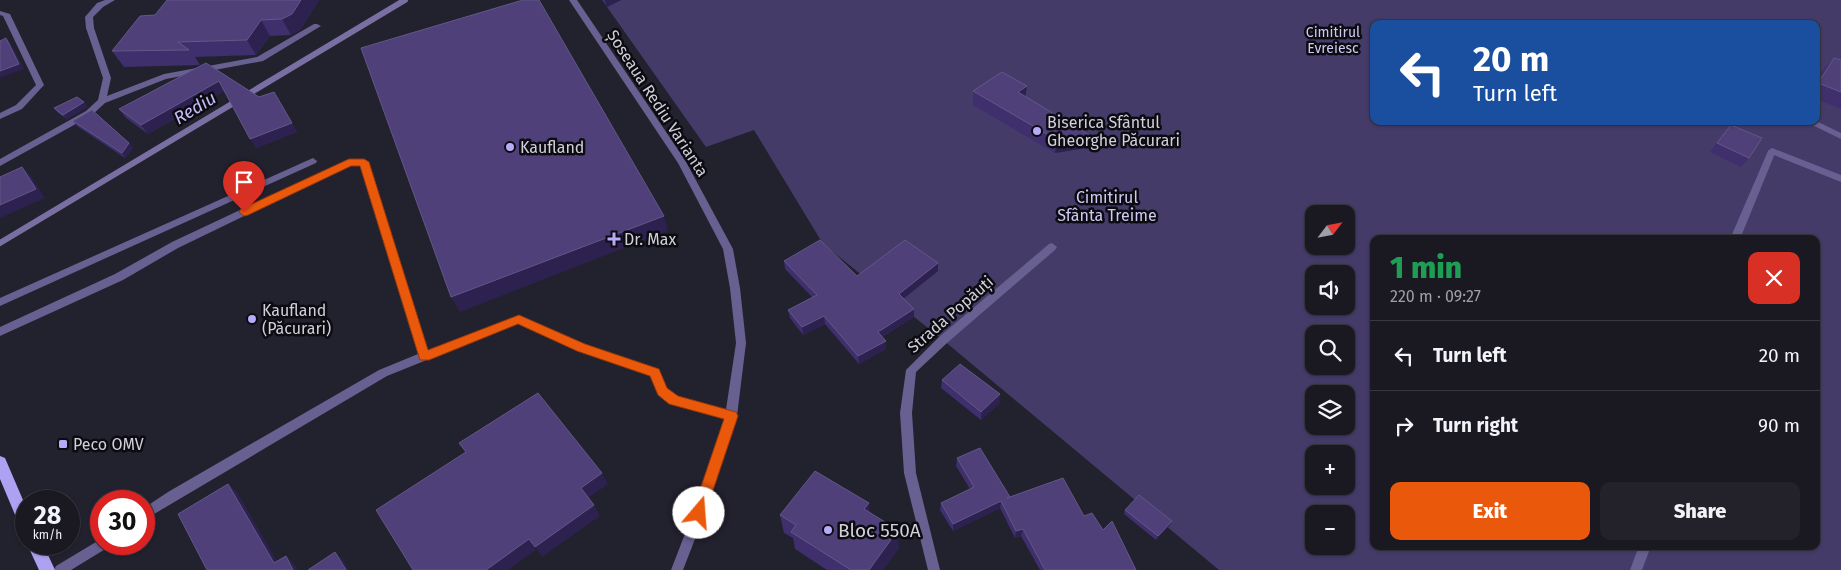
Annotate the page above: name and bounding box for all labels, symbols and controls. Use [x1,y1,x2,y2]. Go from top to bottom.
park label: Cimitirul Evreiesc [1306,24,1360,57]
street label: Șoseaua Rediu Varianta [602,26,712,181]
text: 20 m [1473,38,1549,80]
icon: left [1390,40,1455,105]
text: Turn left [1473,80,1557,107]
water label: Rediu [170,87,220,129]
place label: Biserica Sfântul Gheorghe Păcurari [1047,113,1180,150]
marker: Biserica Sfântul Gheorghe Păcurari [1031,125,1043,137]
place label: Kaufland [520,138,584,157]
marker: Kaufland [504,141,516,153]
pin [223,161,265,212]
icon: arrive [230,168,258,196]
park label: Cimitirul Sfânta Treime [1057,188,1157,225]
north arrow [1305,205,1355,255]
map controls [1305,205,1355,555]
place label: Dr. Max [624,230,676,249]
marker: Dr. Max [608,233,620,245]
text: 1 min [1390,250,1462,286]
button: close [1748,252,1800,304]
button: sound [1305,265,1355,315]
street label: Strada Popăuți [904,272,998,357]
text: 220 m · 09:27 [1390,287,1481,306]
place label: Kaufland (Păcurari) [262,301,331,338]
marker: Kaufland (Păcurari) [246,313,258,325]
button: search [1305,325,1355,375]
icon: left [1390,342,1418,370]
text: Turn left [1433,344,1507,367]
text: 20 m [1759,344,1800,367]
button: layers [1305,385,1355,435]
icon: right [1390,412,1418,440]
text: Turn right [1433,414,1518,437]
text: 90 m [1758,414,1800,437]
place label: Peco OMV [73,435,144,454]
marker: Peco OMV [57,438,69,450]
button: + [1305,445,1355,495]
button: Exit [1390,482,1590,540]
button: Share [1600,482,1800,540]
position arrow [672,486,724,538]
speed limit sign: 30 [90,490,155,555]
text: 28 [34,501,61,531]
button: − [1305,505,1355,555]
place label: Bloc 550A [838,519,921,542]
marker: Bloc 550A [822,524,834,536]
text: km/h [33,528,62,542]

